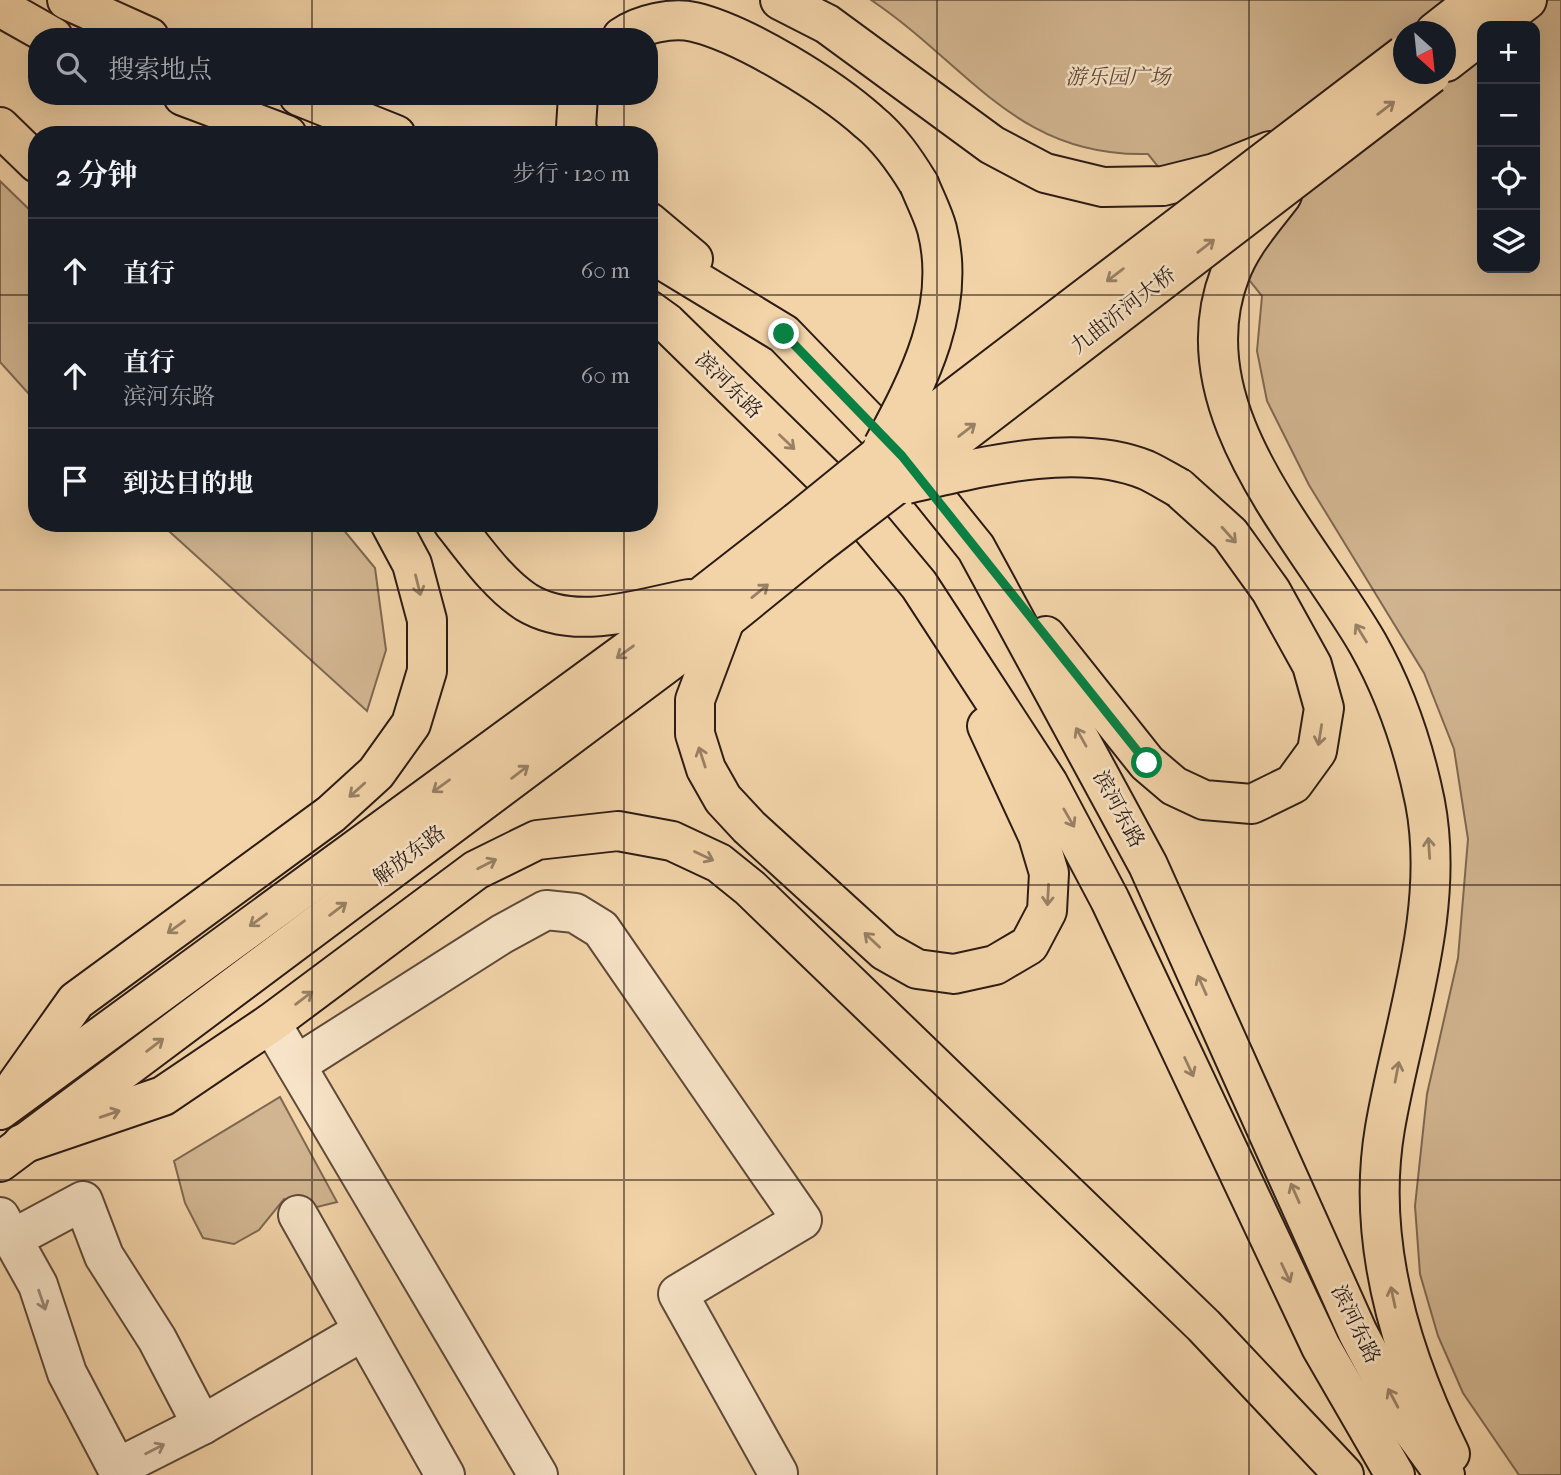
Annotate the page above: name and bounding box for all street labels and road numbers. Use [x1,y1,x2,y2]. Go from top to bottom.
street label: 九曲沂河大桥 [1066,262,1180,358]
street label: 滨河东路 [691,347,767,423]
street label: 滨河东路 [1089,766,1149,852]
street label: 解放东路 [368,820,450,890]
street label: 滨河东路 [1327,1281,1385,1367]

